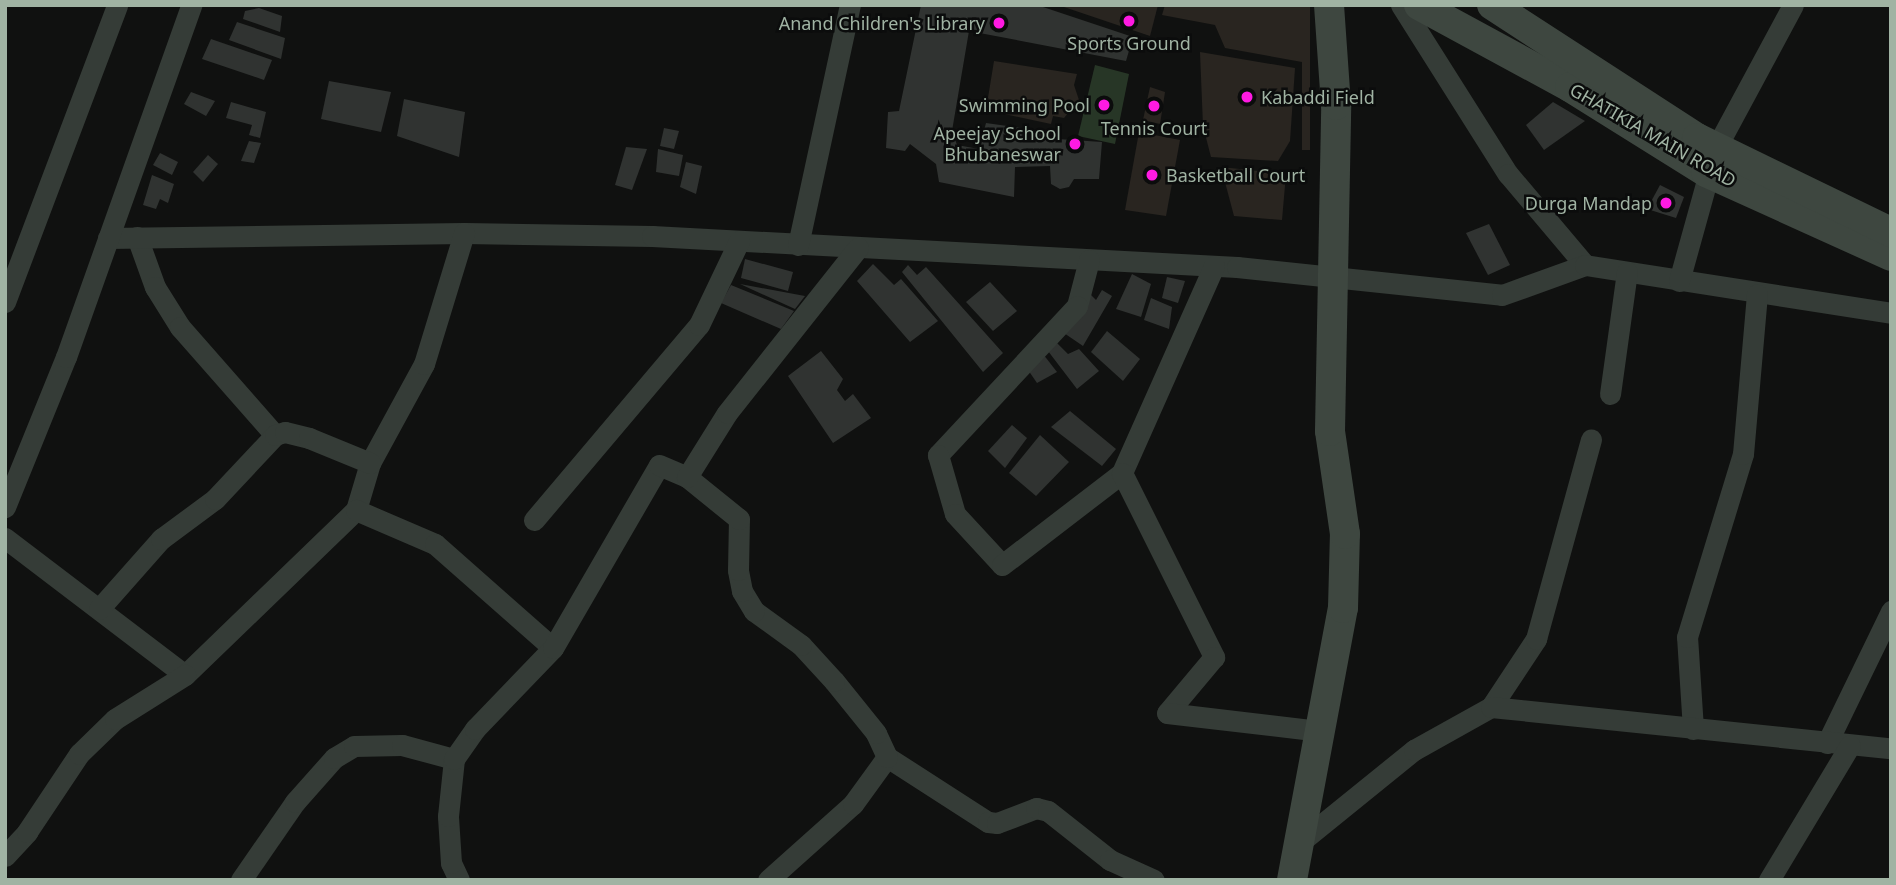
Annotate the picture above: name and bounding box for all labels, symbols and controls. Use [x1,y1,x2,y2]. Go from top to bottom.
place label: Anand Children's Library [779,12,985,34]
marker: Sports Ground [1121,13,1137,29]
marker: Anand Children's Library [991,15,1007,31]
place label: Sports Ground [1067,32,1191,54]
street label: GHATIKIA MAIN ROAD [1566,79,1740,191]
place label: Kabaddi Field [1261,86,1375,108]
marker: Kabaddi Field [1239,89,1255,105]
place label: Swimming Pool [959,94,1090,116]
marker: Swimming Pool [1096,97,1112,113]
marker: Tennis Court [1146,98,1162,114]
place label: Tennis Court [1101,117,1207,139]
place label: Apeejay School Bhubaneswar [933,123,1061,166]
marker: Apeejay School Bhubaneswar [1067,136,1083,152]
place label: Basketball Court [1166,164,1305,186]
marker: Basketball Court [1144,167,1160,183]
place label: Durga Mandap [1525,192,1652,214]
marker: Durga Mandap [1658,195,1674,211]

